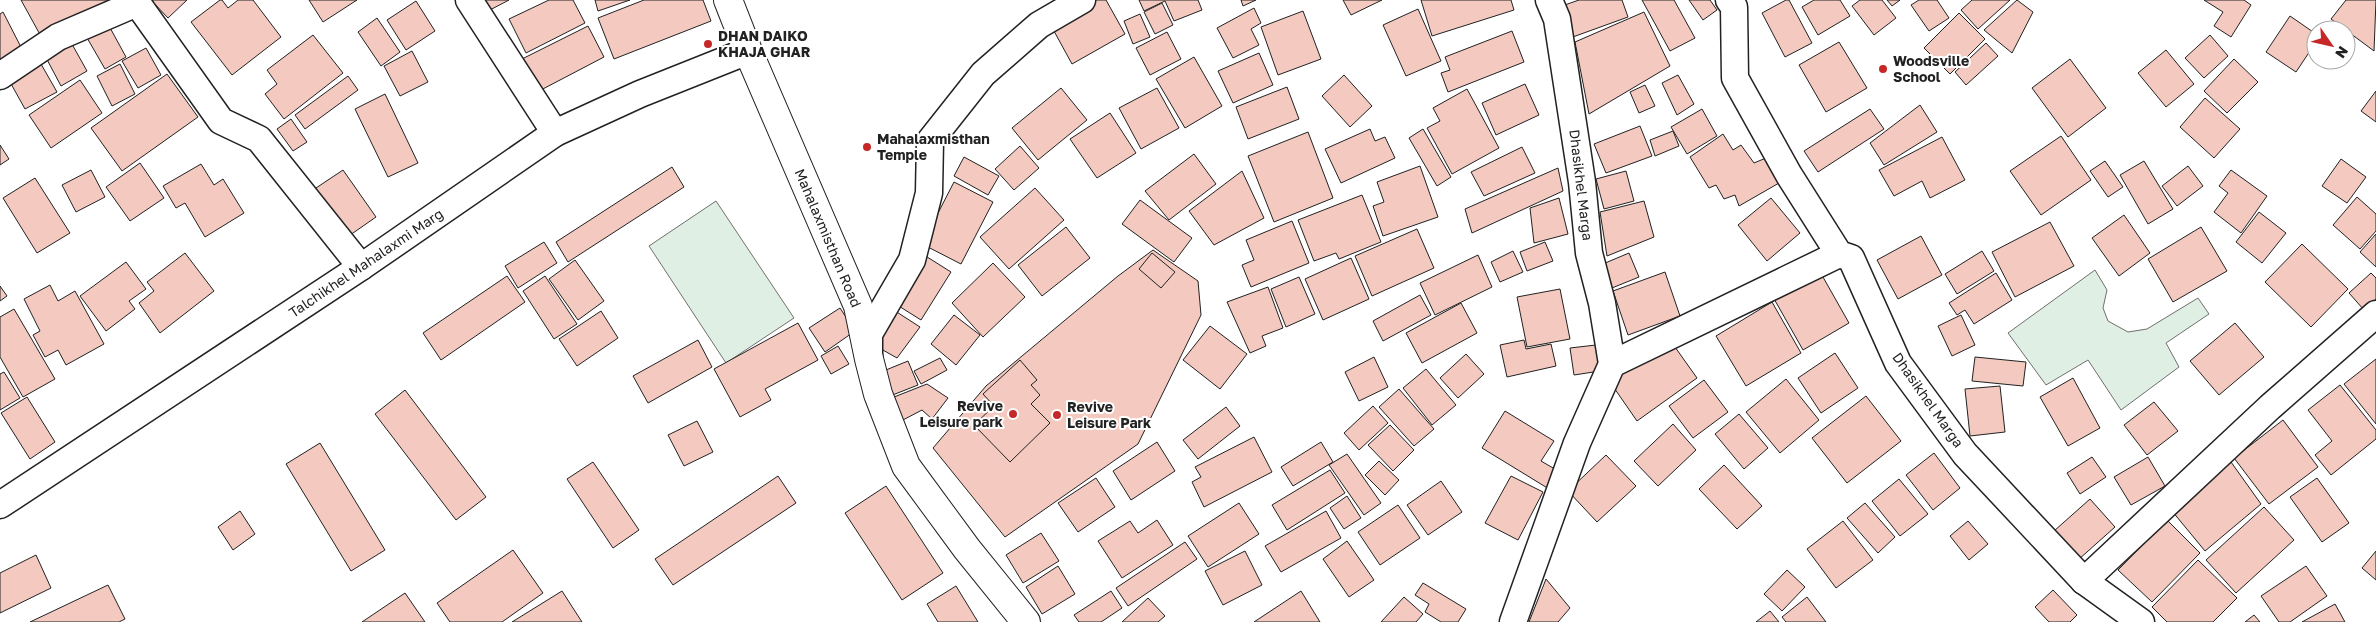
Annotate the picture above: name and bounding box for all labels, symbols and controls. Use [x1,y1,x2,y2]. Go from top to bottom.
north arrow [2306,20,2356,70]
place label: DHAN DAIKO KHAJA GHAR [718,27,811,60]
marker: DHAN DAIKO KHAJA GHAR [702,38,714,50]
text: N [2332,43,2352,62]
place label: Woodsville School [1893,52,1969,85]
marker: Woodsville School [1877,63,1889,75]
street label: Dhasikhel Marga [1566,128,1597,242]
place label: Mahalaxmisthan Temple [877,130,990,163]
marker: Mahalaxmisthan Temple [861,141,873,153]
street label: Mahalaxmisthan Road [792,166,865,310]
street label: Talchikhel Mahalaxmi Marg [285,205,446,321]
street label: Dhasikhel Marga [1889,349,1967,450]
place label: Revive Leisure park [919,397,1003,430]
place label: Revive Leisure Park [1067,398,1151,431]
marker: Revive Leisure park [1007,408,1019,420]
marker: Revive Leisure Park [1051,409,1063,421]

